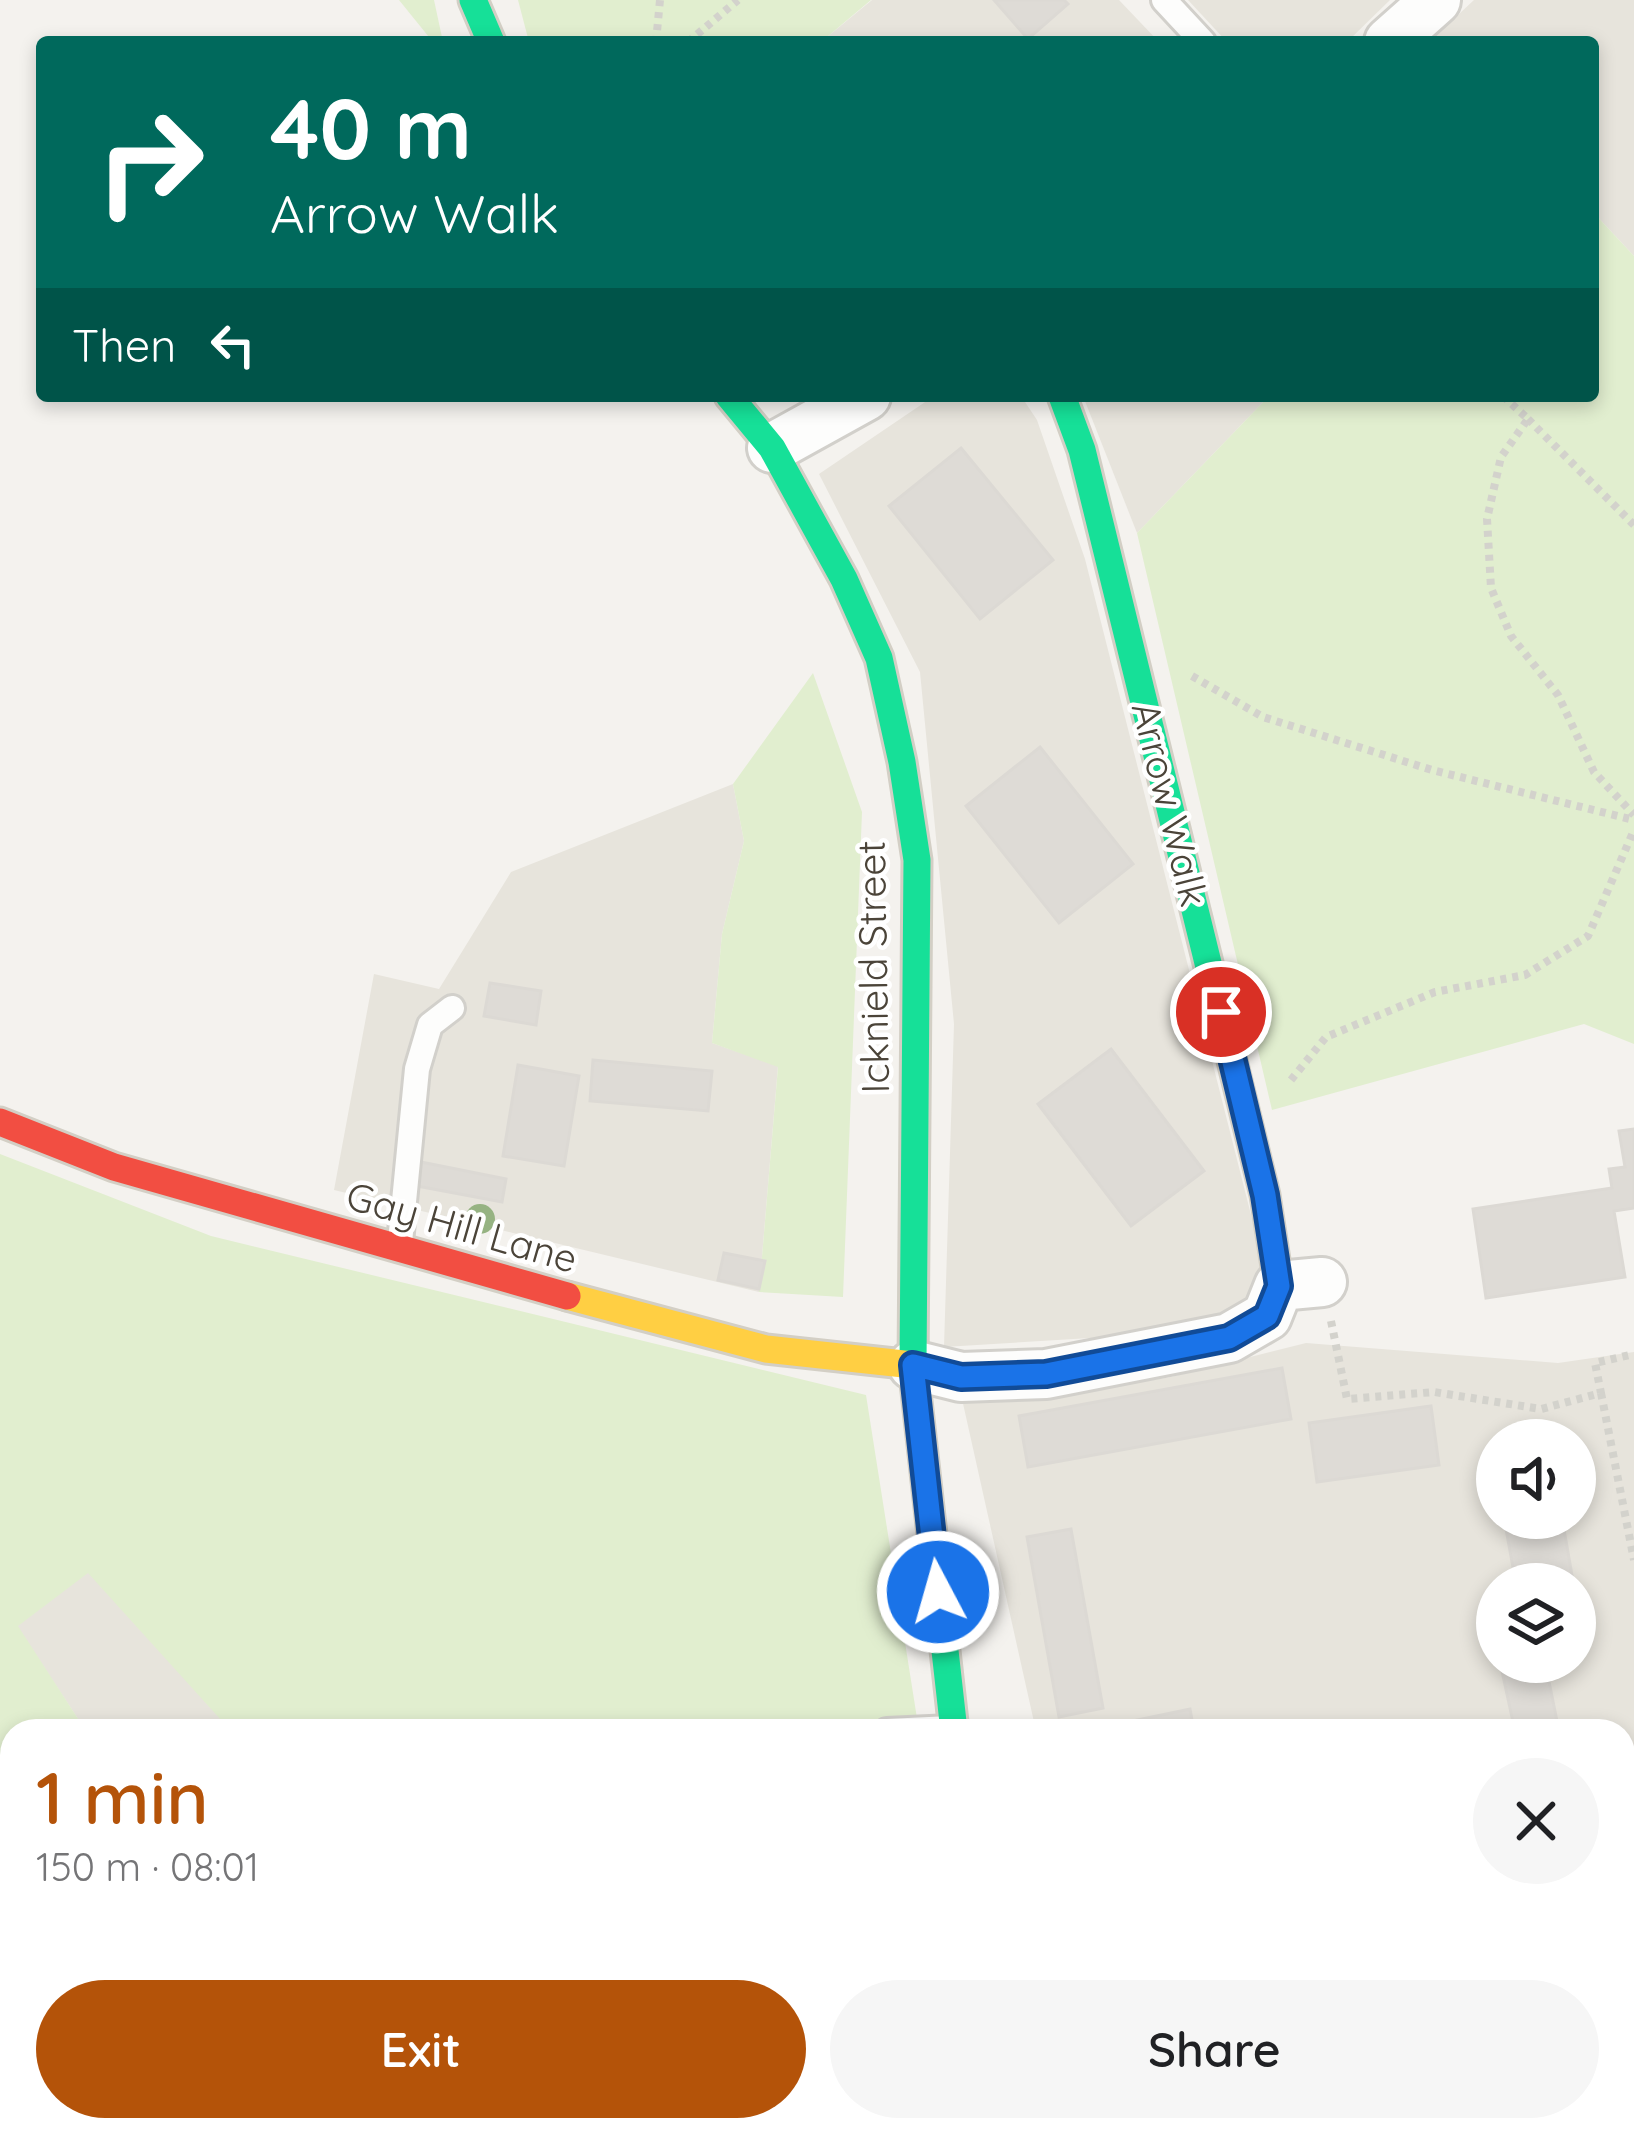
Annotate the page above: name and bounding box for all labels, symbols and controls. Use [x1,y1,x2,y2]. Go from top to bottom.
text: 40 m [270,75,472,180]
icon: right [72,84,228,240]
text: Arrow Walk [270,179,559,247]
icon: left [200,312,266,378]
text: Then [72,317,176,373]
street label: Arrow Walk [1121,697,1220,911]
street label: Icknield Street [846,840,899,1094]
pin [1170,961,1272,1063]
icon: arrive [1188,979,1254,1045]
street label: Gay Hill Lane [341,1170,583,1283]
map controls [1476,1419,1596,1683]
button: sound [1476,1419,1596,1539]
position arrow [875,1529,1001,1655]
button: layers [1476,1563,1596,1683]
text: 1 min [36,1752,209,1842]
button: close [1473,1758,1599,1884]
text: 150 m · 08:01 [36,1842,259,1891]
button: Exit [36,1980,806,2118]
button: Share [830,1980,1599,2118]

